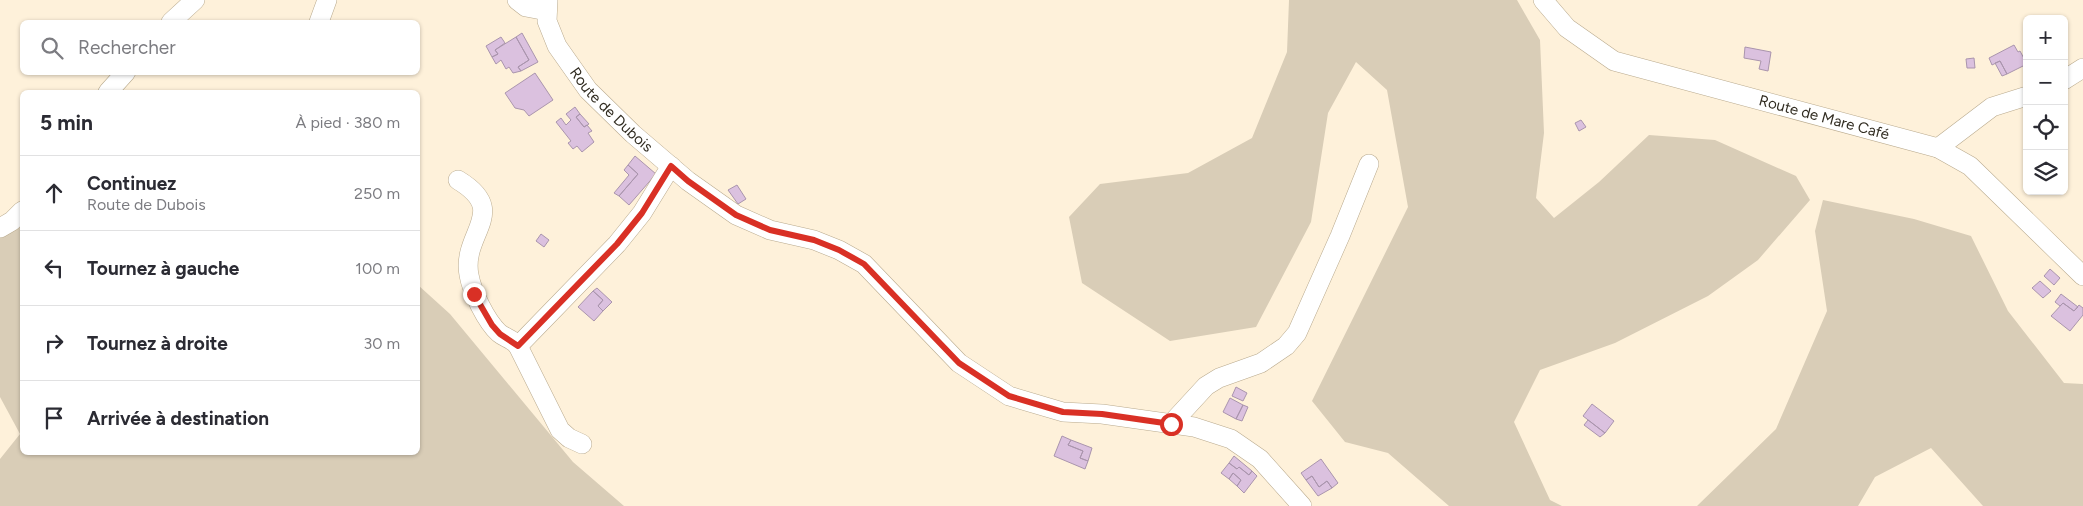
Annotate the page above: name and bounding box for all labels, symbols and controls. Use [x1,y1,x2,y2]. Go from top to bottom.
map controls [2023,15,2068,195]
button: + [2023,15,2068,60]
search box [20,20,420,75]
icon: search [38,34,66,62]
text: Rechercher [78,36,176,59]
button: − [2023,60,2068,105]
street label: Route de Dubois [566,64,656,156]
street label: Route de Mare Café [1757,91,1891,144]
button: locate [2023,105,2068,150]
text: 5 min [40,110,93,135]
text: À pied · 380 m [296,113,400,132]
button: layers [2023,150,2068,195]
text: Continuez [87,172,176,195]
icon: ahead [40,179,68,207]
text: 250 m [354,184,400,203]
text: Route de Dubois [87,195,206,214]
icon: left [40,254,68,282]
text: Tournez à gauche [87,257,239,280]
text: 100 m [355,259,400,278]
route end [463,283,486,306]
icon: right [40,329,68,357]
text: Tournez à droite [87,332,228,355]
text: 30 m [363,334,400,353]
icon: arrive [40,404,68,432]
text: Arrivée à destination [87,407,269,430]
route start [1160,413,1183,436]

